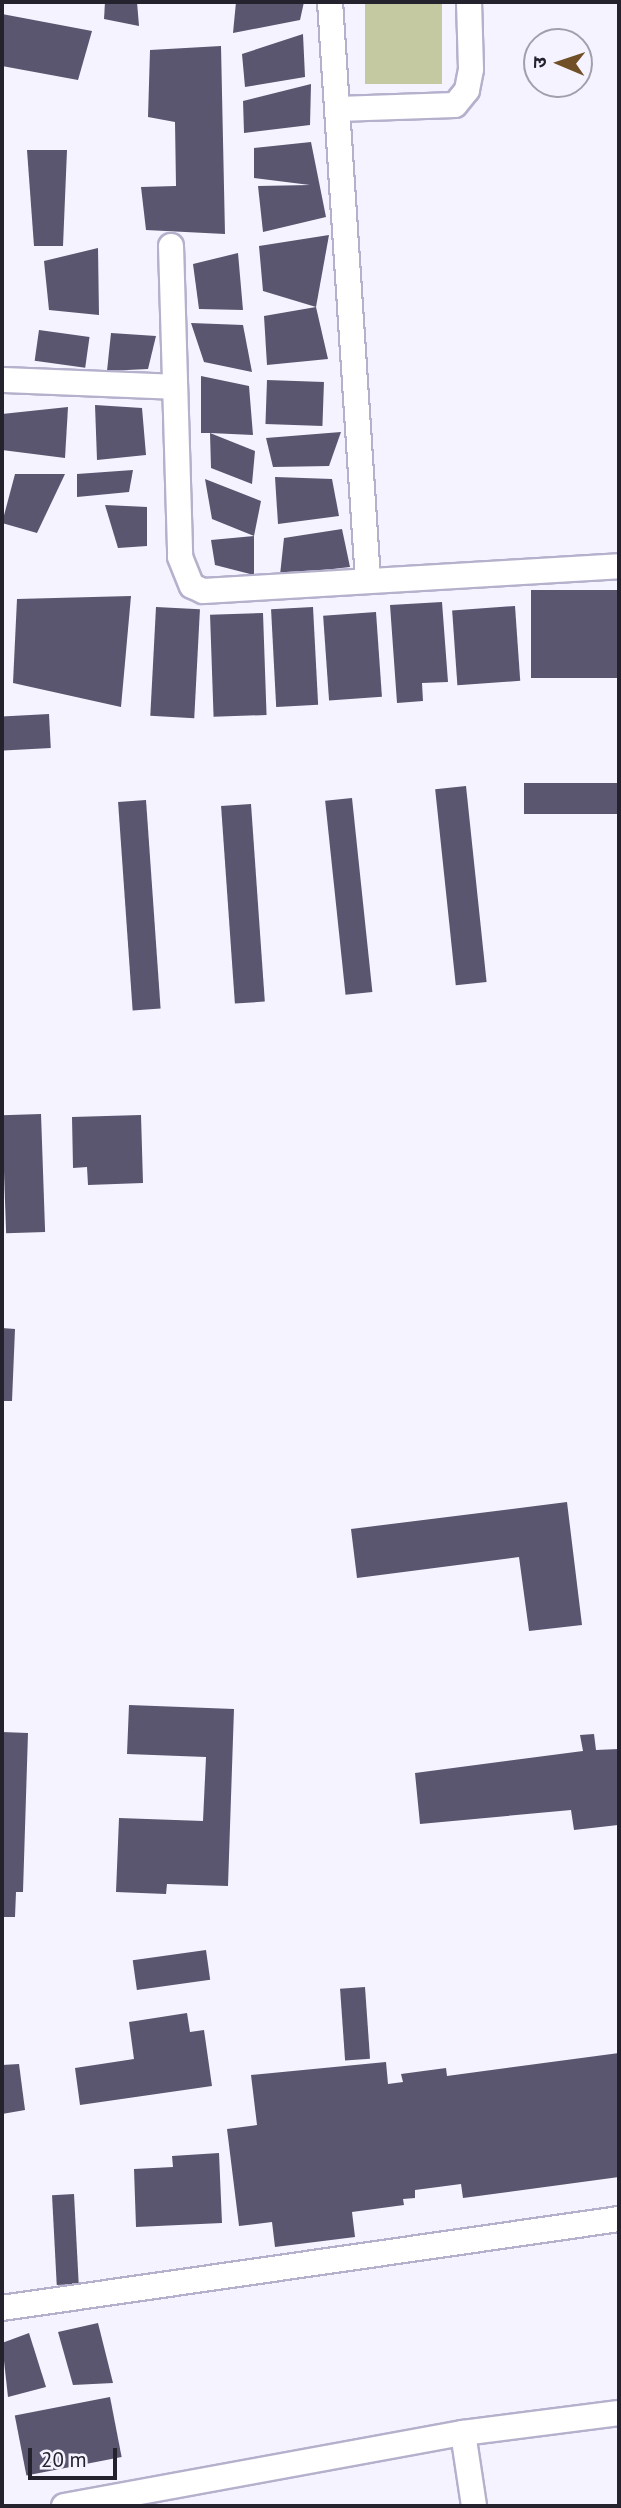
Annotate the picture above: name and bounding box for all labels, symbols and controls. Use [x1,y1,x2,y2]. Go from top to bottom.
north arrow [523,28,593,98]
text: उ [527,56,551,68]
scale bar [32,2434,121,2478]
text: 20 m [41,2446,87,2473]

